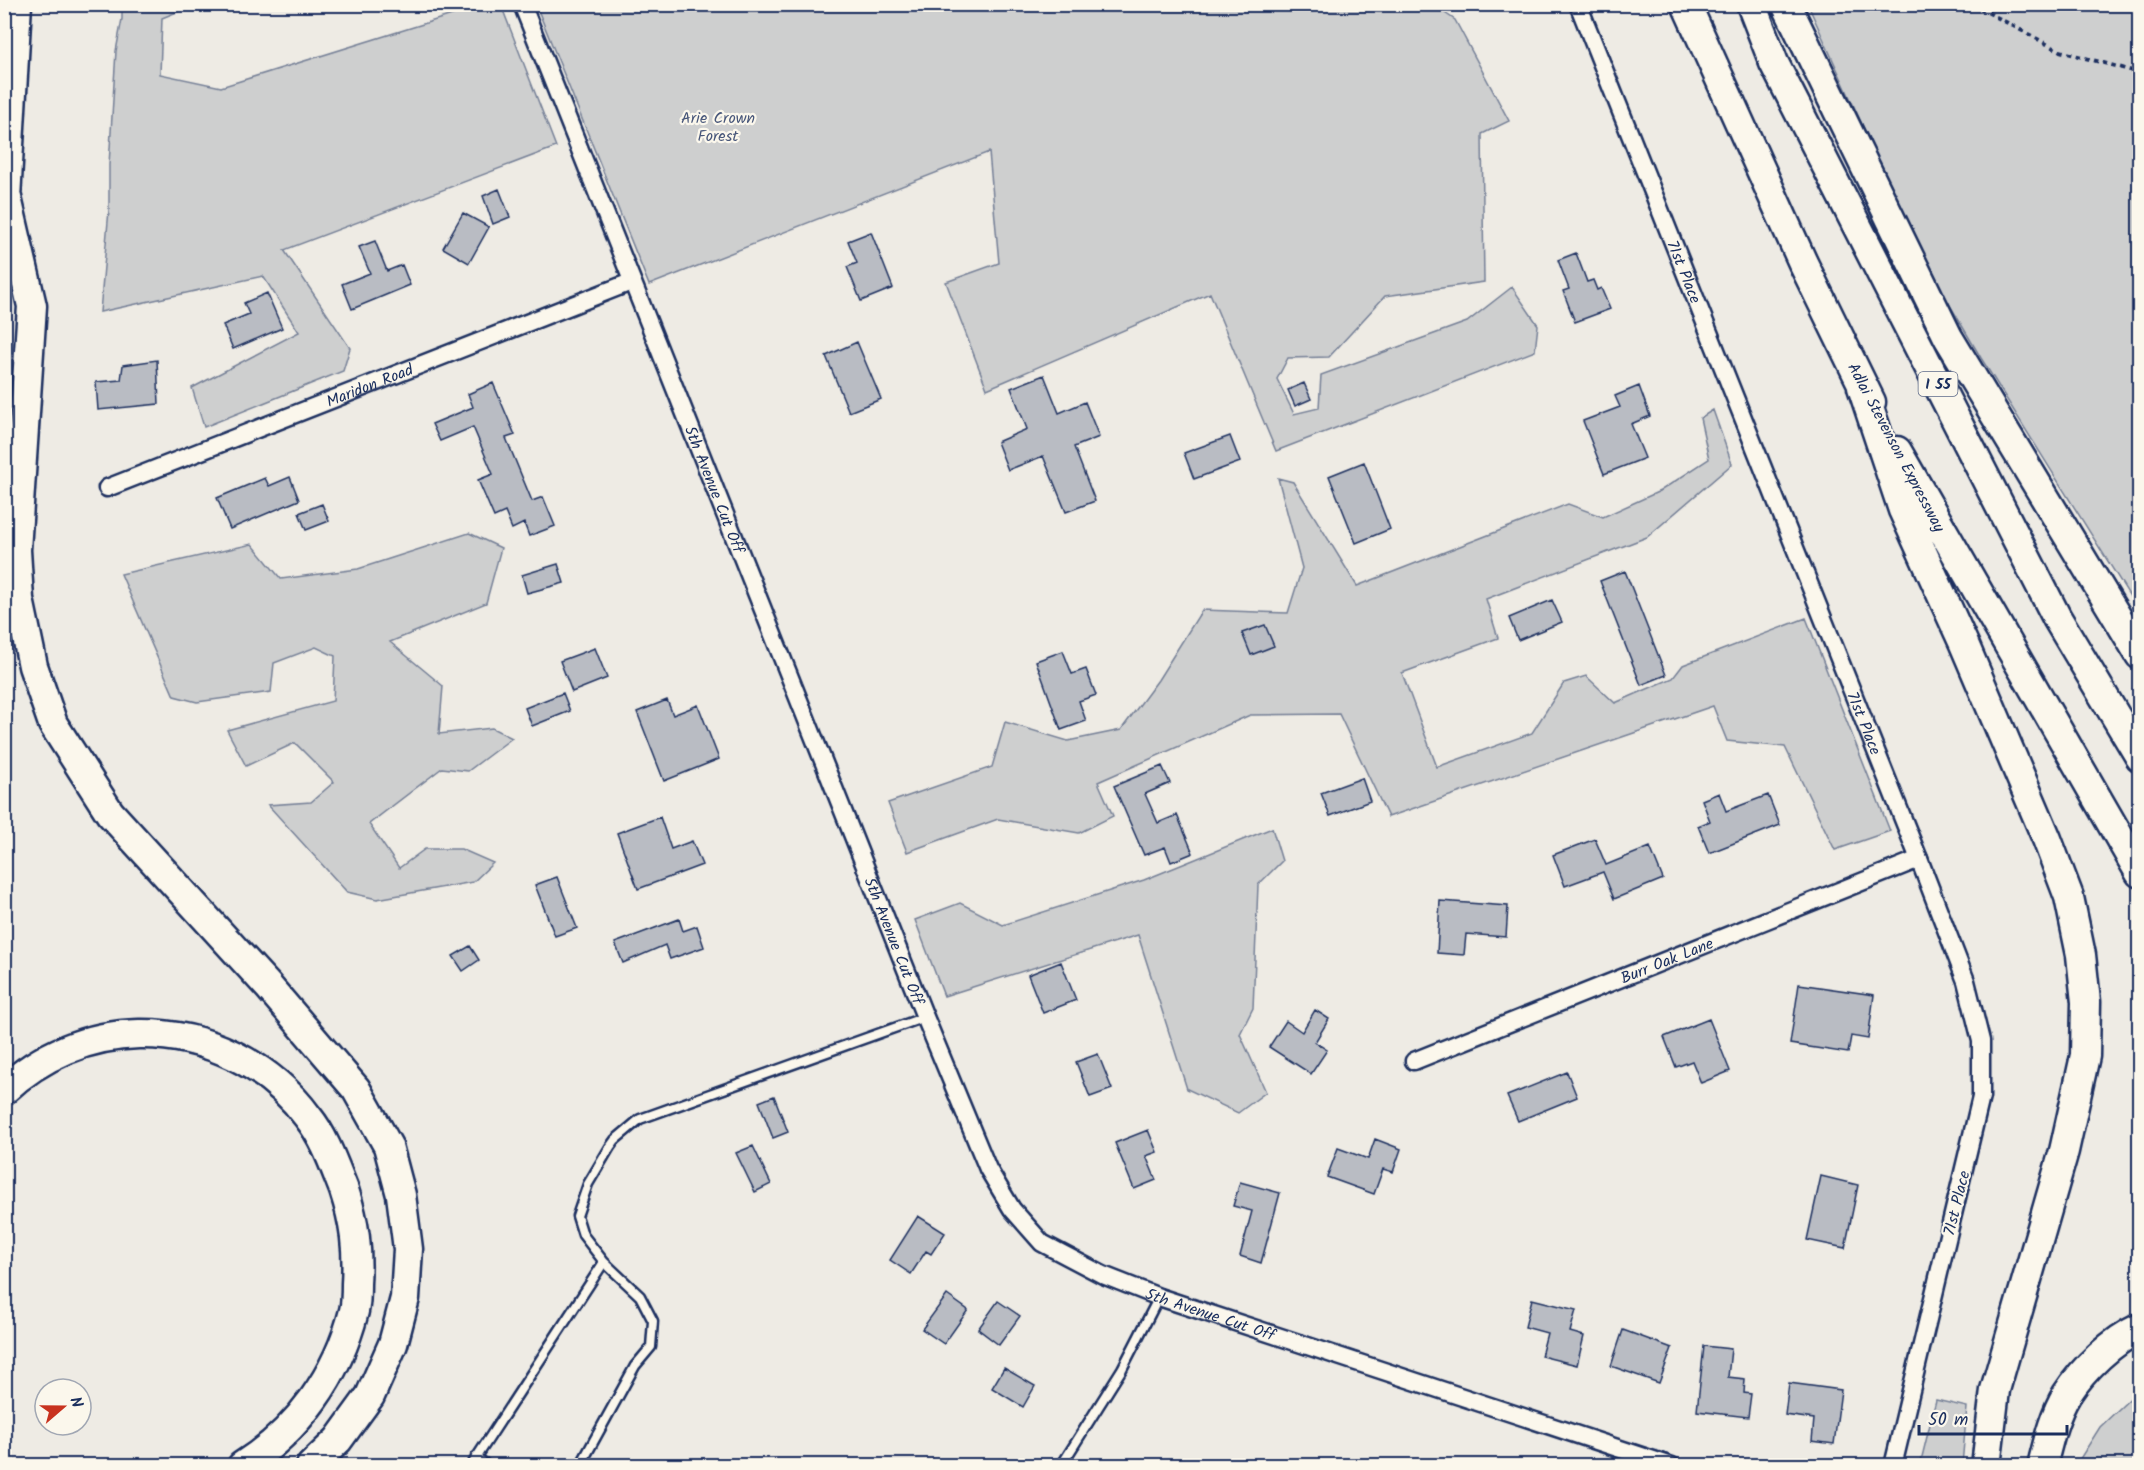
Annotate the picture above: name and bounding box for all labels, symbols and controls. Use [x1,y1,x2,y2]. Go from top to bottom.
park label: Arie Crown Forest [681,106,755,149]
street label: 71st Place [1659,237,1707,308]
street label: Maridon Road [323,357,418,415]
street label: Adlai Stevenson Expressway [1840,359,1951,537]
road number: I 55 [1918,372,1958,396]
street label: 5th Avenue Cut Off [677,422,751,559]
street label: 71st Place [1839,688,1887,759]
street label: 5th Avenue Cut Off [857,874,931,1010]
street label: Burr Oak Lane [1617,932,1717,991]
street label: 71st Place [1937,1168,1978,1239]
street label: 5th Avenue Cut Off [1141,1282,1280,1349]
north arrow [33,1377,93,1437]
text: N [62,1393,89,1411]
scale bar [1919,1398,2068,1436]
text: 50 m [1928,1406,1968,1435]

